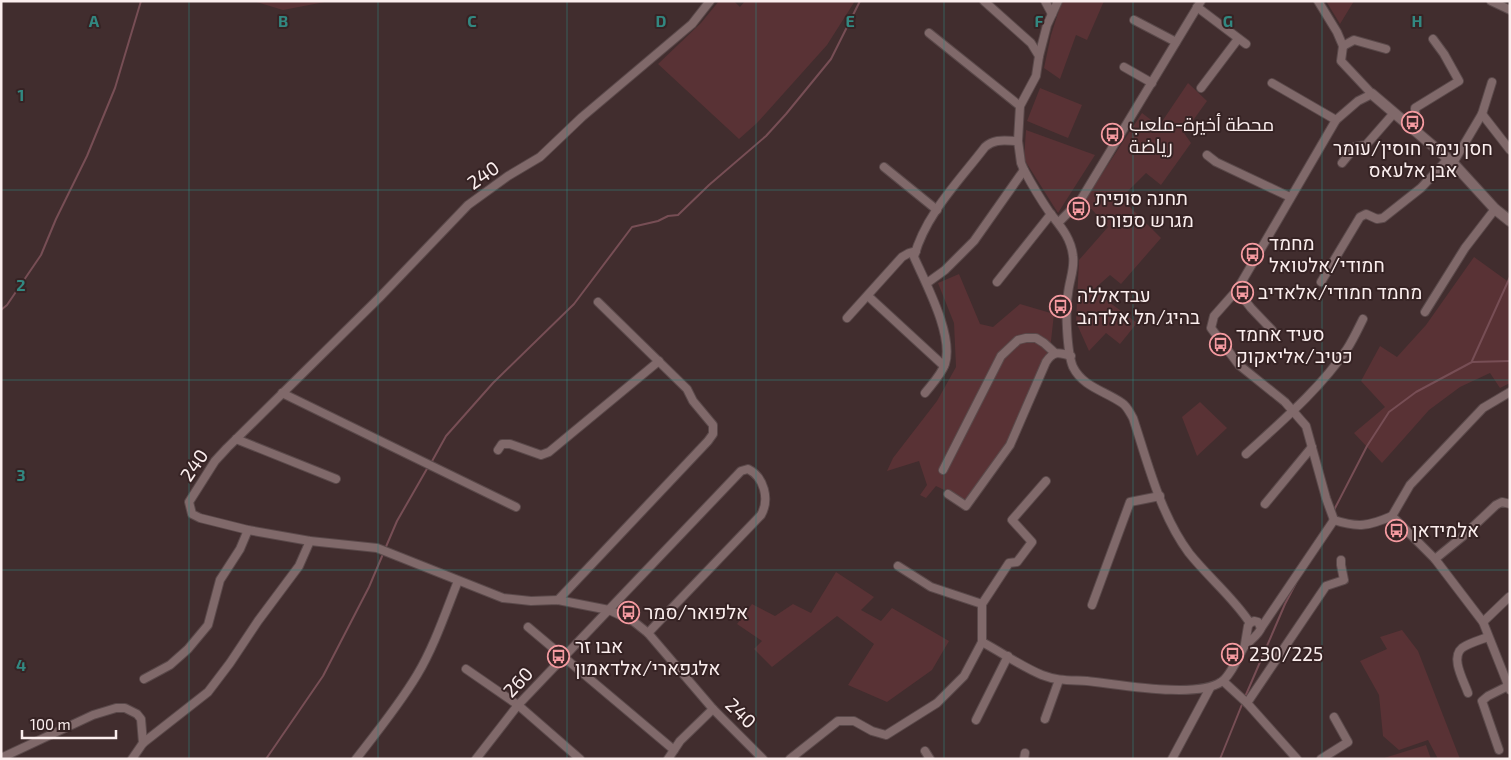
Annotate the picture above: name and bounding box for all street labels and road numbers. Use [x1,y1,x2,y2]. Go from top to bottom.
street label: 240 [462,155,503,194]
street label: 240 [175,444,213,485]
street label: 260 [498,662,537,702]
street label: 240 [721,693,762,733]

